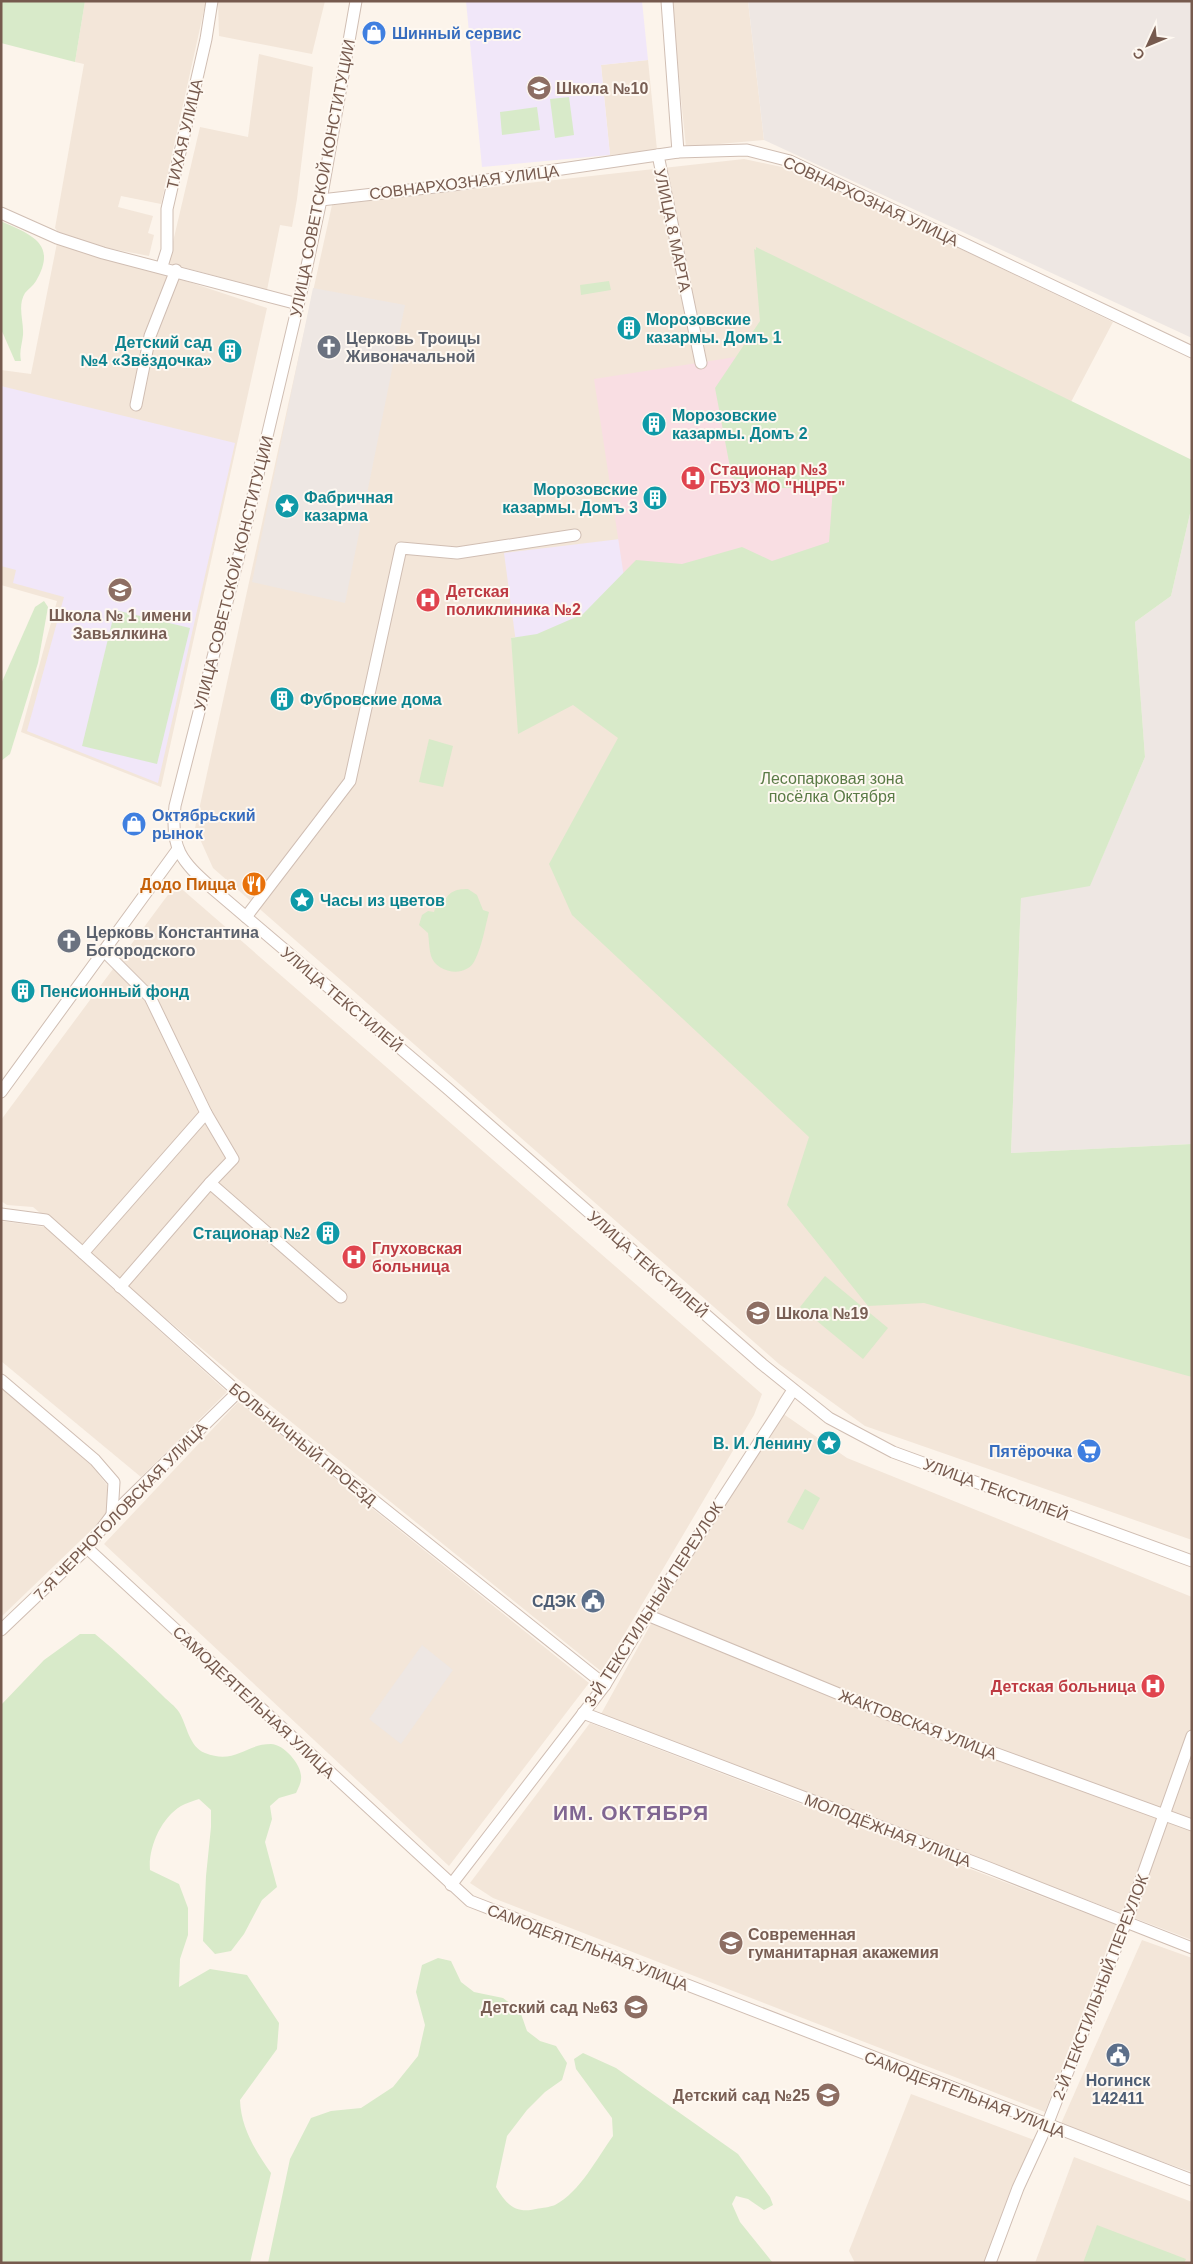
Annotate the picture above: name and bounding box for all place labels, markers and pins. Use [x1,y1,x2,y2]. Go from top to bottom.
shop icon: Шинный сервис [361,20,387,46]
place label: Шинный сервис [392,25,521,42]
school or university icon: Школа №10 [526,75,552,101]
place label: Школа №10 [556,80,648,97]
place label: Морозовские казармы. Домъ 1 [646,311,782,346]
building icon: Морозовские казармы. Домъ 1 [616,315,642,341]
place label: Церковь Троицы Живоначальной [345,330,480,365]
place label: Детский сад №4 «Звёздочка» [81,334,212,369]
church icon: Церковь Троицы Живоначальной [316,334,342,360]
building icon: Детский сад №4 «Звёздочка» [217,338,243,364]
place label: Морозовские казармы. Домъ 2 [672,407,808,442]
building icon: Морозовские казармы. Домъ 2 [641,411,667,437]
place label: Стационар №3 ГБУЗ МО "НЦРБ" [710,461,845,496]
hospital icon: Стационар №3 ГБУЗ МО "НЦРБ" [680,465,706,491]
place label: Морозовские казармы. Домъ 3 [502,481,638,516]
building icon: Морозовские казармы. Домъ 3 [642,485,668,511]
place label: Фабричная казарма [304,489,393,524]
place icon: Фабричная казарма [274,493,300,519]
school or university icon: Школа № 1 имени Завьялкина [107,577,133,603]
place label: Детская поликлиника №2 [446,583,581,618]
hospital icon: Детская поликлиника №2 [415,587,441,613]
place label: Школа № 1 имени Завьялкина [49,607,191,642]
building icon: Фубровские дома [269,686,295,712]
place label: Фубровские дома [300,691,442,708]
place label: Октябрьский рынок [152,807,256,842]
shop icon: Октябрьский рынок [121,811,147,837]
restaurant icon: Додо Пицца [241,871,267,897]
place label: Додо Пицца [140,876,236,893]
place icon: Часы из цветов [289,887,315,913]
place label: Часы из цветов [320,892,445,909]
place label: Церковь Константина Богородского [86,924,259,959]
church icon: Церковь Константина Богородского [56,928,82,954]
building icon: Пенсионный фонд [10,978,36,1004]
place label: Пенсионный фонд [40,983,189,1000]
building icon: Стационар №2 [315,1220,341,1246]
place label: Стационар №2 [193,1225,310,1242]
place label: Глуховская больница [372,1240,462,1275]
hospital icon: Глуховская больница [341,1244,367,1270]
school or university icon: Школа №19 [745,1300,771,1326]
place label: Школа №19 [776,1305,868,1322]
place icon: В. И. Ленину [816,1430,842,1456]
place label: В. И. Ленину [713,1435,812,1452]
supermarket icon: Пятёрочка [1076,1438,1102,1464]
place label: Пятёрочка [989,1443,1072,1460]
public building icon: СДЭК [580,1588,606,1614]
place label: СДЭК [532,1593,576,1610]
hospital icon: Детская больница [1140,1673,1166,1699]
place label: Детская больница [991,1678,1136,1695]
place label: Современная гуманитарная акажемия [748,1926,939,1961]
school or university icon: Современная гуманитарная акажемия [718,1930,744,1956]
school or university icon: Детский сад №63 [623,1994,649,2020]
place label: Детский сад №63 [481,1999,618,2016]
public building icon: Ногинск 142411 [1105,2042,1131,2068]
place label: Ногинск 142411 [1086,2072,1151,2107]
school or university icon: Детский сад №25 [815,2082,841,2108]
place label: Детский сад №25 [673,2087,810,2104]

